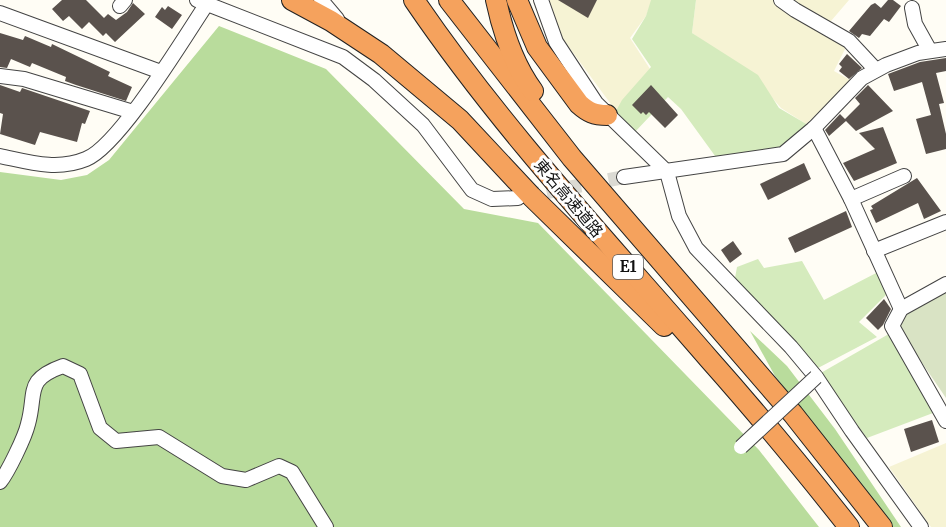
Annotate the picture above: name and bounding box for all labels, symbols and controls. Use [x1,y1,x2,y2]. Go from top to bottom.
street label: 東名高速道路 [530,155,608,241]
road number: E1 [613,255,643,279]

